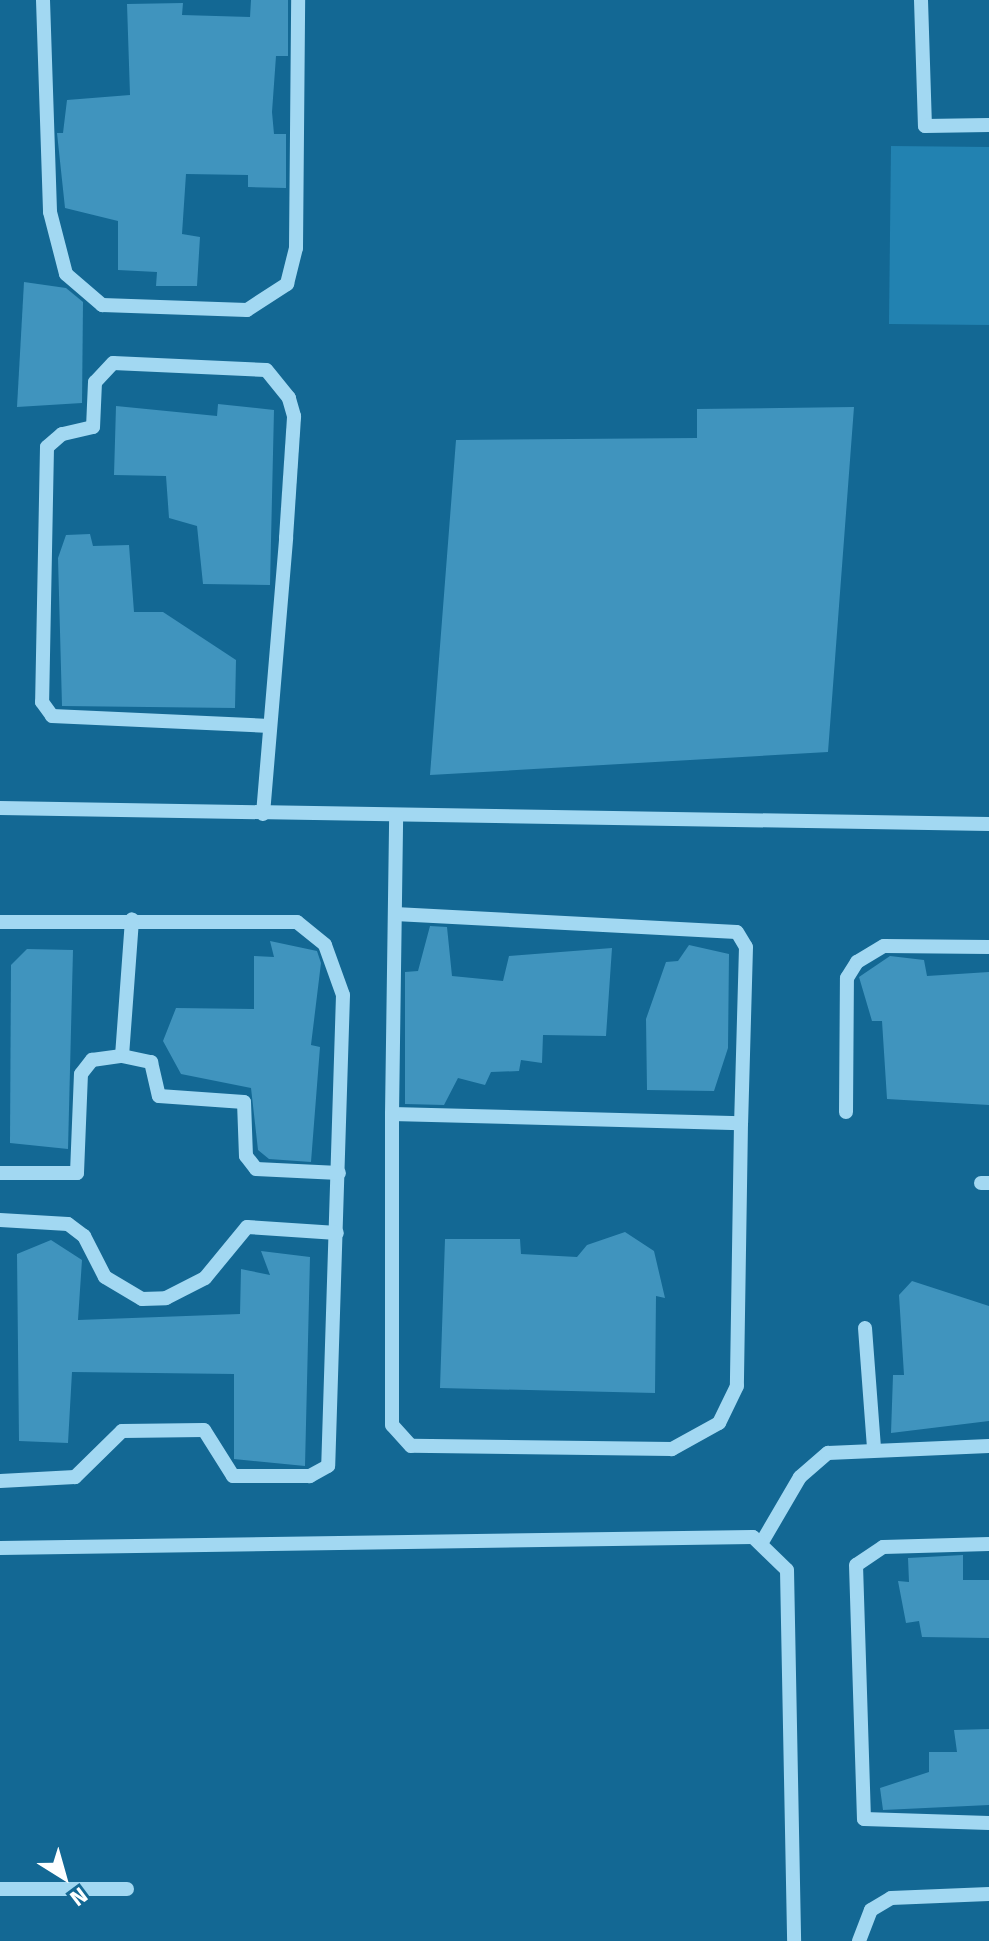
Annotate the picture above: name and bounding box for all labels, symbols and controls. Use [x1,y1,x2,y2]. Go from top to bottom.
north arrow [24,1837,104,1917]
text: N [65,1881,93,1912]

